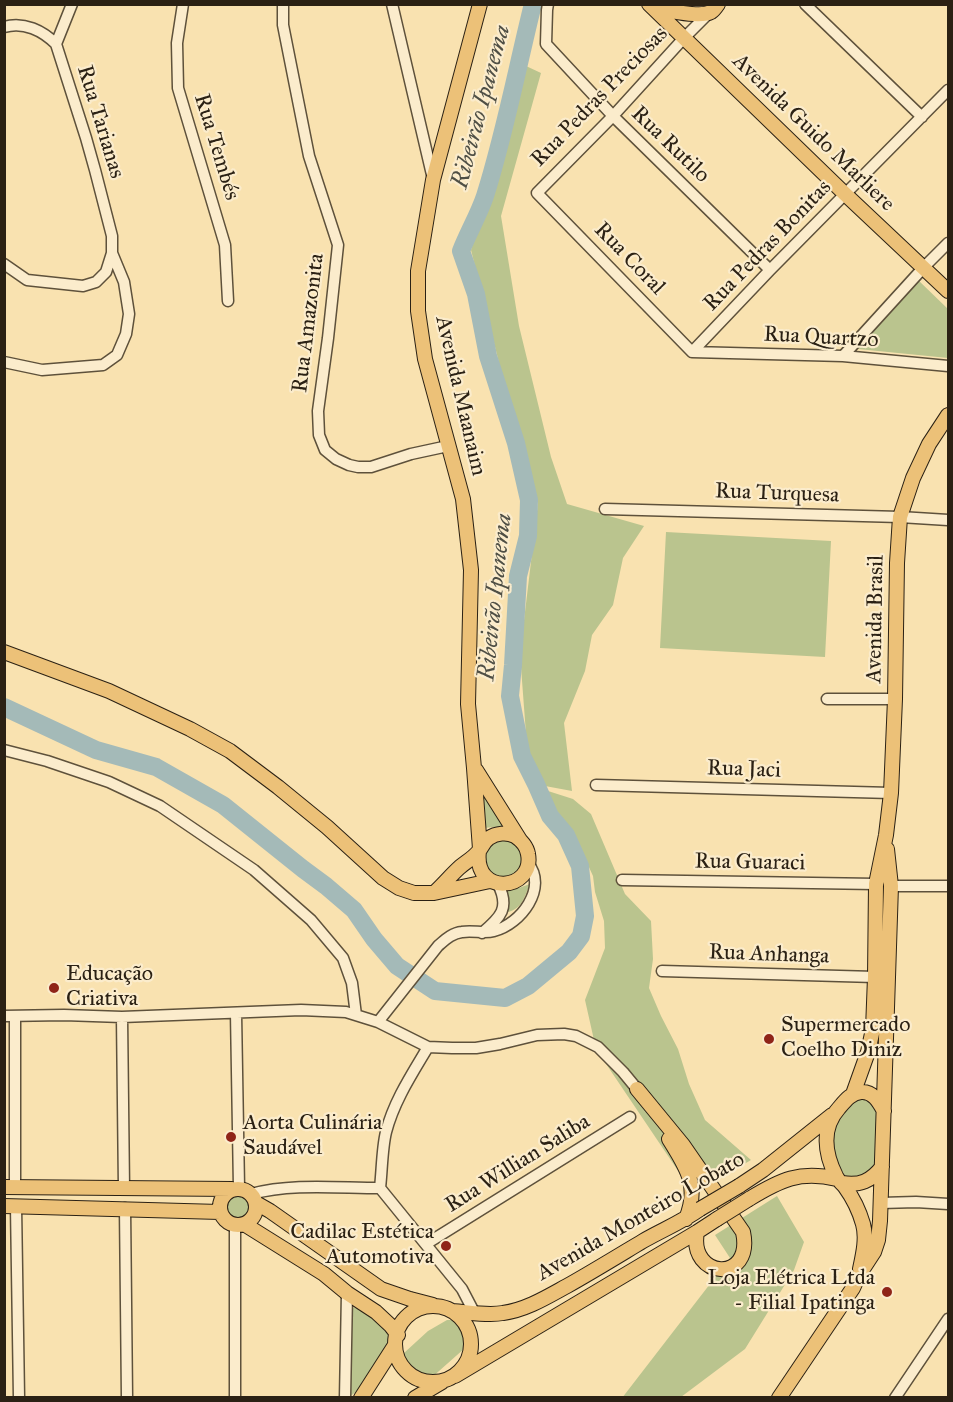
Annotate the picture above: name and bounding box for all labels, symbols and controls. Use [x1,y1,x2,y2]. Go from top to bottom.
street label: Rua Pedras Preciosas [526,21,674,173]
water label: Ribeirão Ipanema [446,22,518,192]
street label: Avenida Guido Marliere [726,49,900,217]
street label: Rua Tarianas [70,62,130,182]
street label: Rua Tembés [187,91,245,203]
street label: Rua Rutilo [625,101,715,189]
street label: Rua Pedras Bonitas [699,175,837,317]
street label: Rua Coral [588,217,670,301]
street label: Rua Amazonita [287,252,331,394]
street label: Avenida Maanaim [429,313,491,479]
street label: Rua Quartzo [763,322,879,354]
street label: Rua Turquesa [714,479,840,509]
water label: Ribeirão Ipanema [473,512,519,682]
street label: Avenida Brasil [862,555,890,683]
street label: Rua Jaci [707,756,781,784]
street label: Rua Guaraci [694,849,806,877]
street label: Rua Anhanga [708,940,830,970]
place label: Educação Criativa [66,962,153,1014]
marker: Educação Criativa [47,981,61,995]
place label: Supermercado Coelho Diniz [781,1013,910,1064]
marker: Supermercado Coelho Diniz [762,1032,776,1046]
street label: Rua Willian Saliba [441,1109,595,1219]
place label: Aorta Culinária Saudável [243,1111,382,1162]
marker: Aorta Culinária Saudável [224,1130,238,1144]
street label: Avenida Monteiro Lobato [532,1147,750,1287]
place label: Cadilac Estética Automotiva [290,1220,434,1272]
marker: Cadilac Estética Automotiva [439,1239,453,1253]
place label: Loja Elétrica Ltda - Filial Ipatinga [708,1266,875,1318]
marker: Loja Elétrica Ltda - Filial Ipatinga [880,1285,894,1299]

